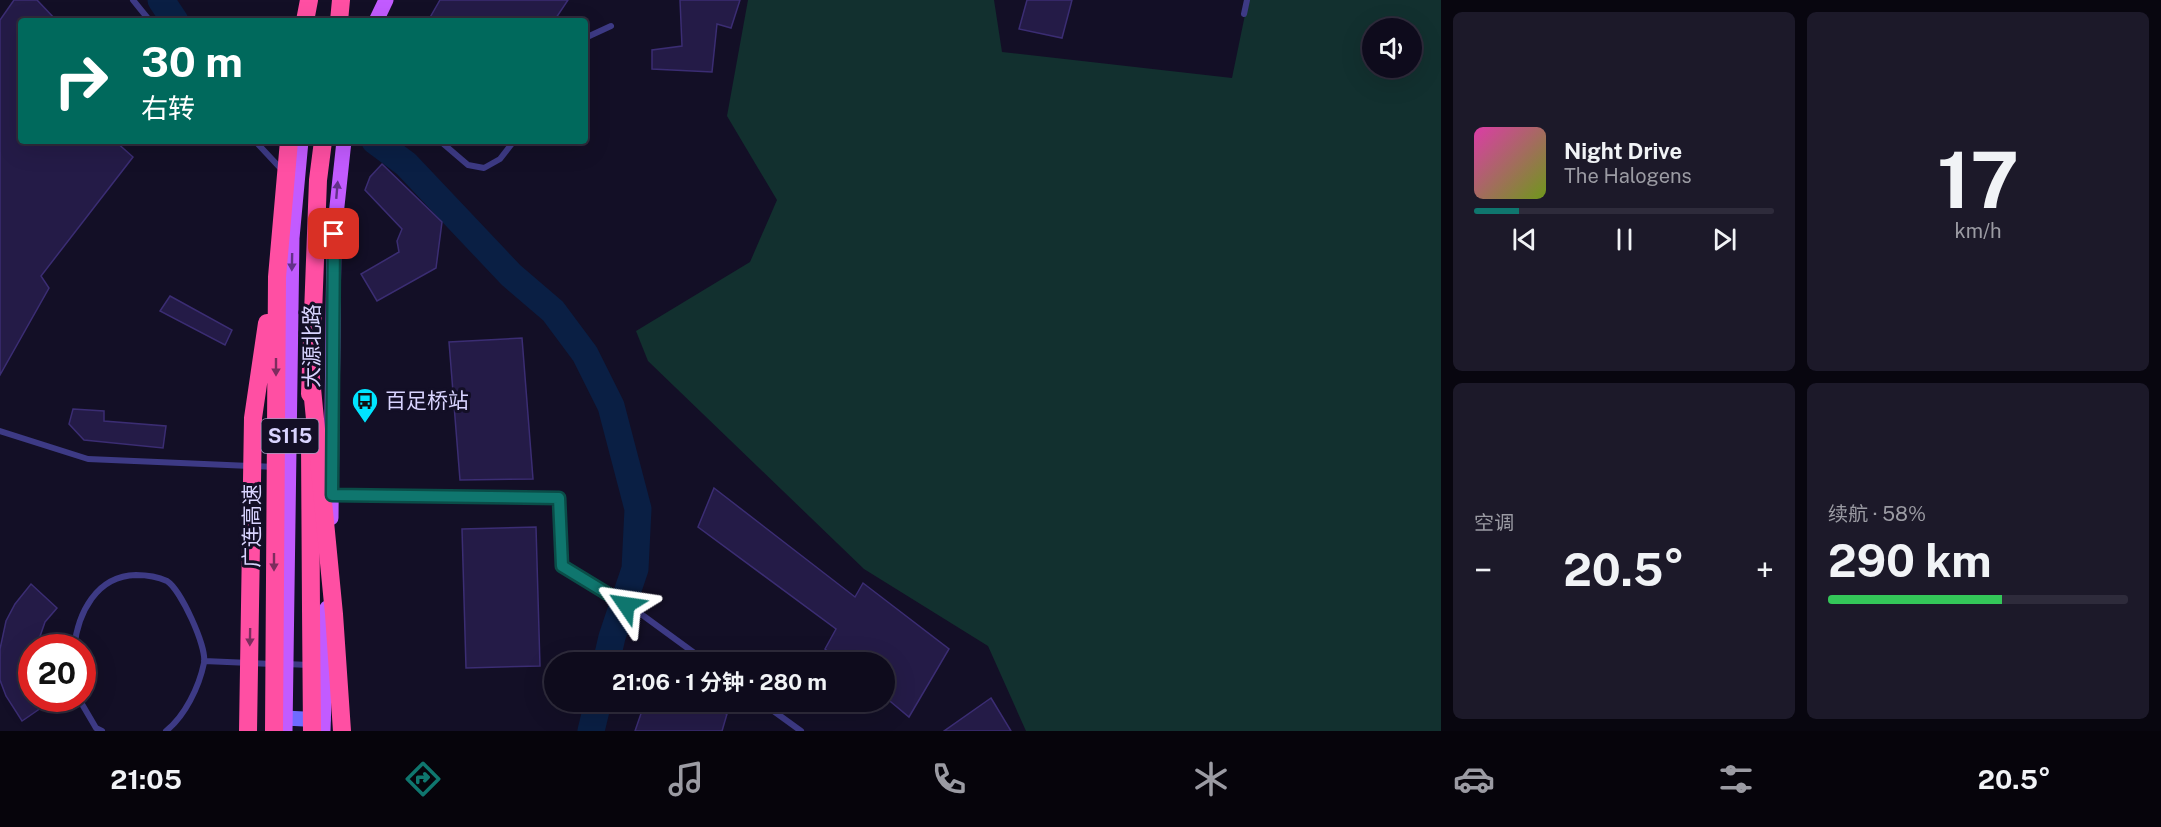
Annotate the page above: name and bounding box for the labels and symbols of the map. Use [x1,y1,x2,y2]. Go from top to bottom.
one-way arrow [333,180,342,199]
pin [308,208,359,259]
one-way arrow [287,253,296,272]
street label: 大源北路 [299,304,324,388]
one-way arrow [271,357,281,376]
bus stop icon: 百足桥站 [350,386,380,424]
place label: 百足桥站 [385,388,469,413]
road number: S115 [262,419,318,453]
street label: 广连高速 [239,484,264,568]
one-way arrow [269,552,279,571]
position arrow [594,573,658,637]
one-way arrow [245,628,255,647]
speed limit sign: 20 [18,634,96,712]

